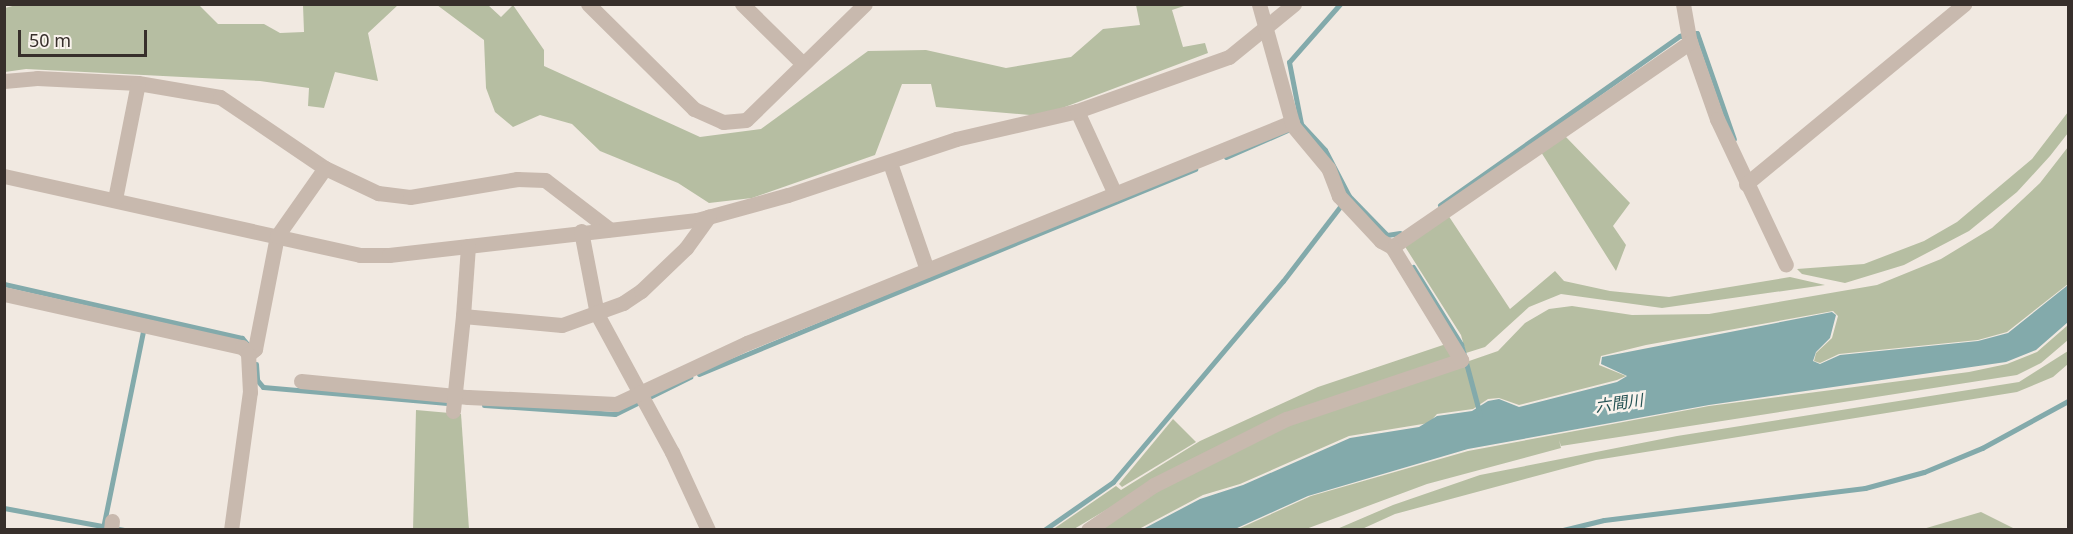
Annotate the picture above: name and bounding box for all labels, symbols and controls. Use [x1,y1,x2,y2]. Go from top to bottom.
scale bar [21,18,150,56]
text: 50 m [29,28,71,52]
water label: 六間川 [1594,390,1644,416]

